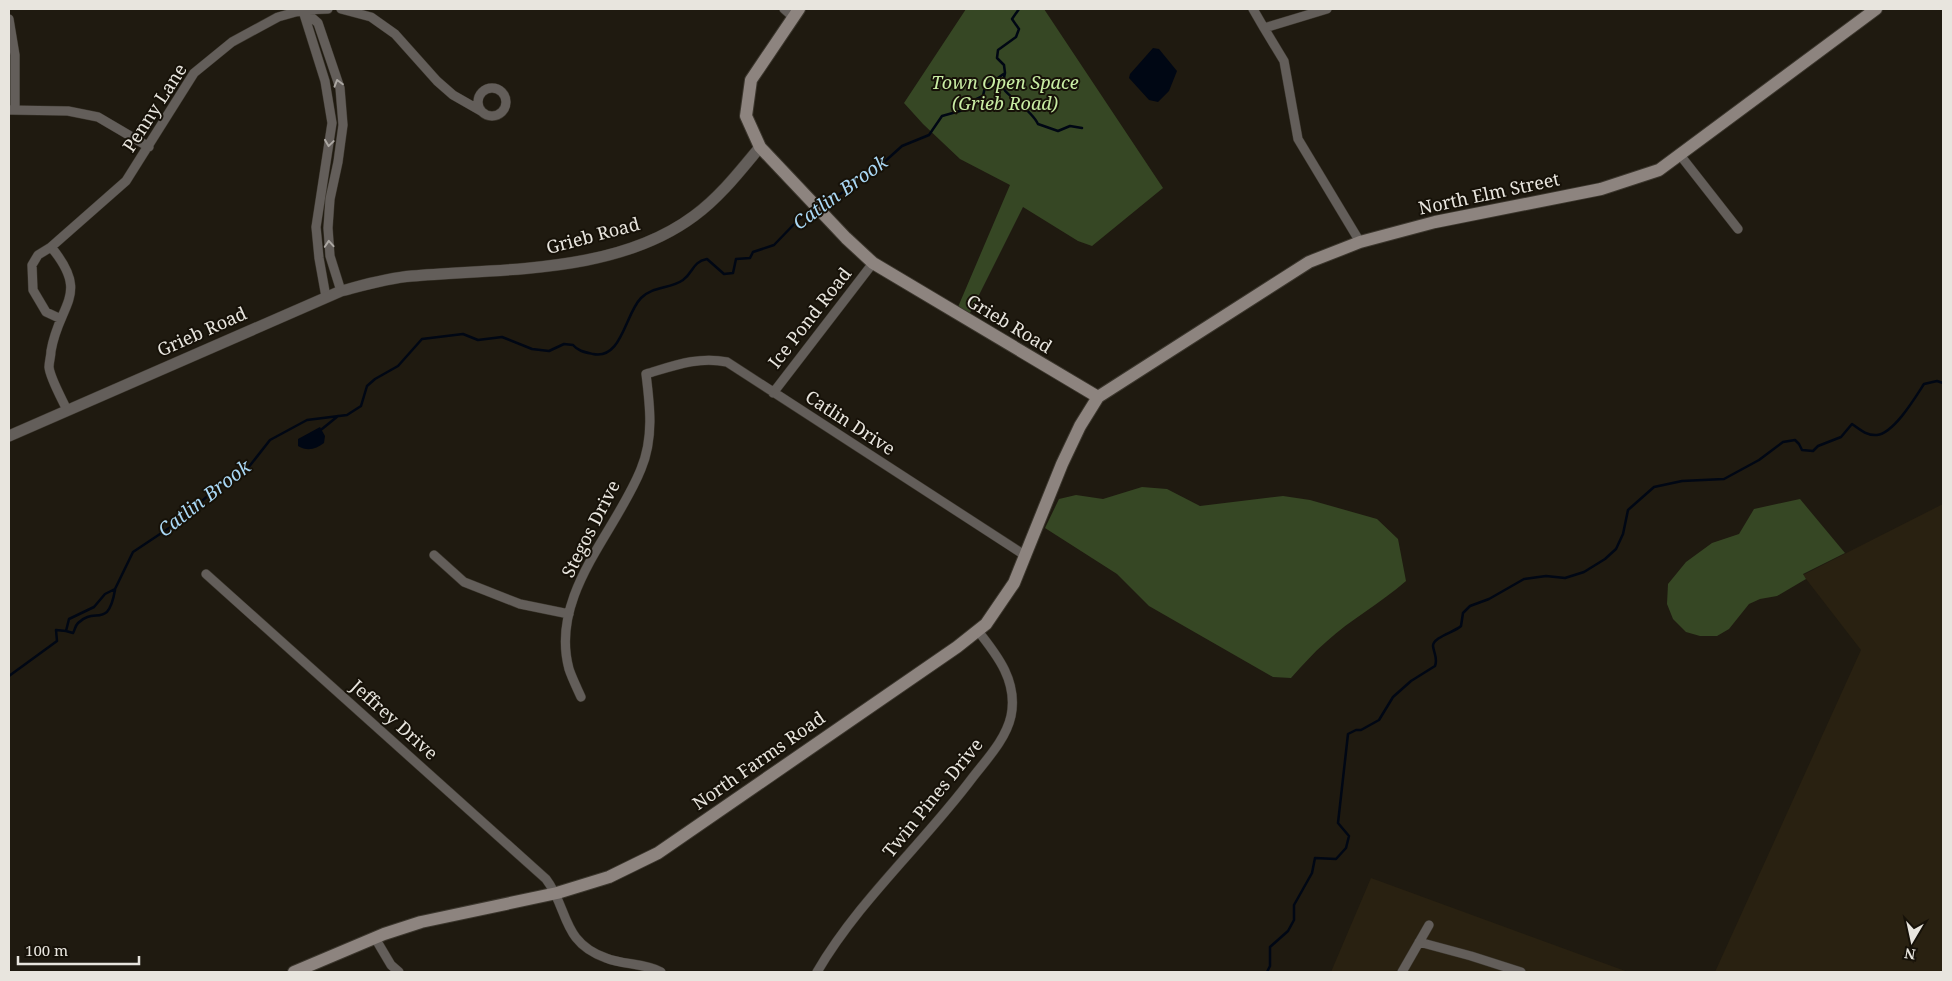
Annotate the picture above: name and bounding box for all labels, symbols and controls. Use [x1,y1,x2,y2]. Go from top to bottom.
street label: Penny Lane [117,59,192,156]
park label: Town Open Space (Grieb Road) [931,70,1079,115]
one-way arrow [334,80,344,88]
one-way arrow [324,139,335,147]
water label: Catlin Brook [787,148,894,235]
street label: North Elm Street [1416,166,1562,220]
street label: Grieb Road [543,211,642,259]
one-way arrow [324,240,335,248]
street label: Ice Pond Road [762,262,856,373]
street label: Grieb Road [962,288,1057,358]
street label: Grieb Road [153,301,250,362]
street label: Catlin Drive [801,384,900,460]
water label: Catlin Brook [152,453,257,543]
street label: Stegos Drive [555,476,625,581]
street label: Jeffrey Drive [345,673,443,765]
street label: North Farms Road [687,705,830,815]
street label: Twin Pines Drive [877,733,988,862]
north arrow [1887,916,1937,966]
scale bar [18,934,139,966]
text: 100 m [25,940,68,960]
text: N [1903,944,1917,965]

